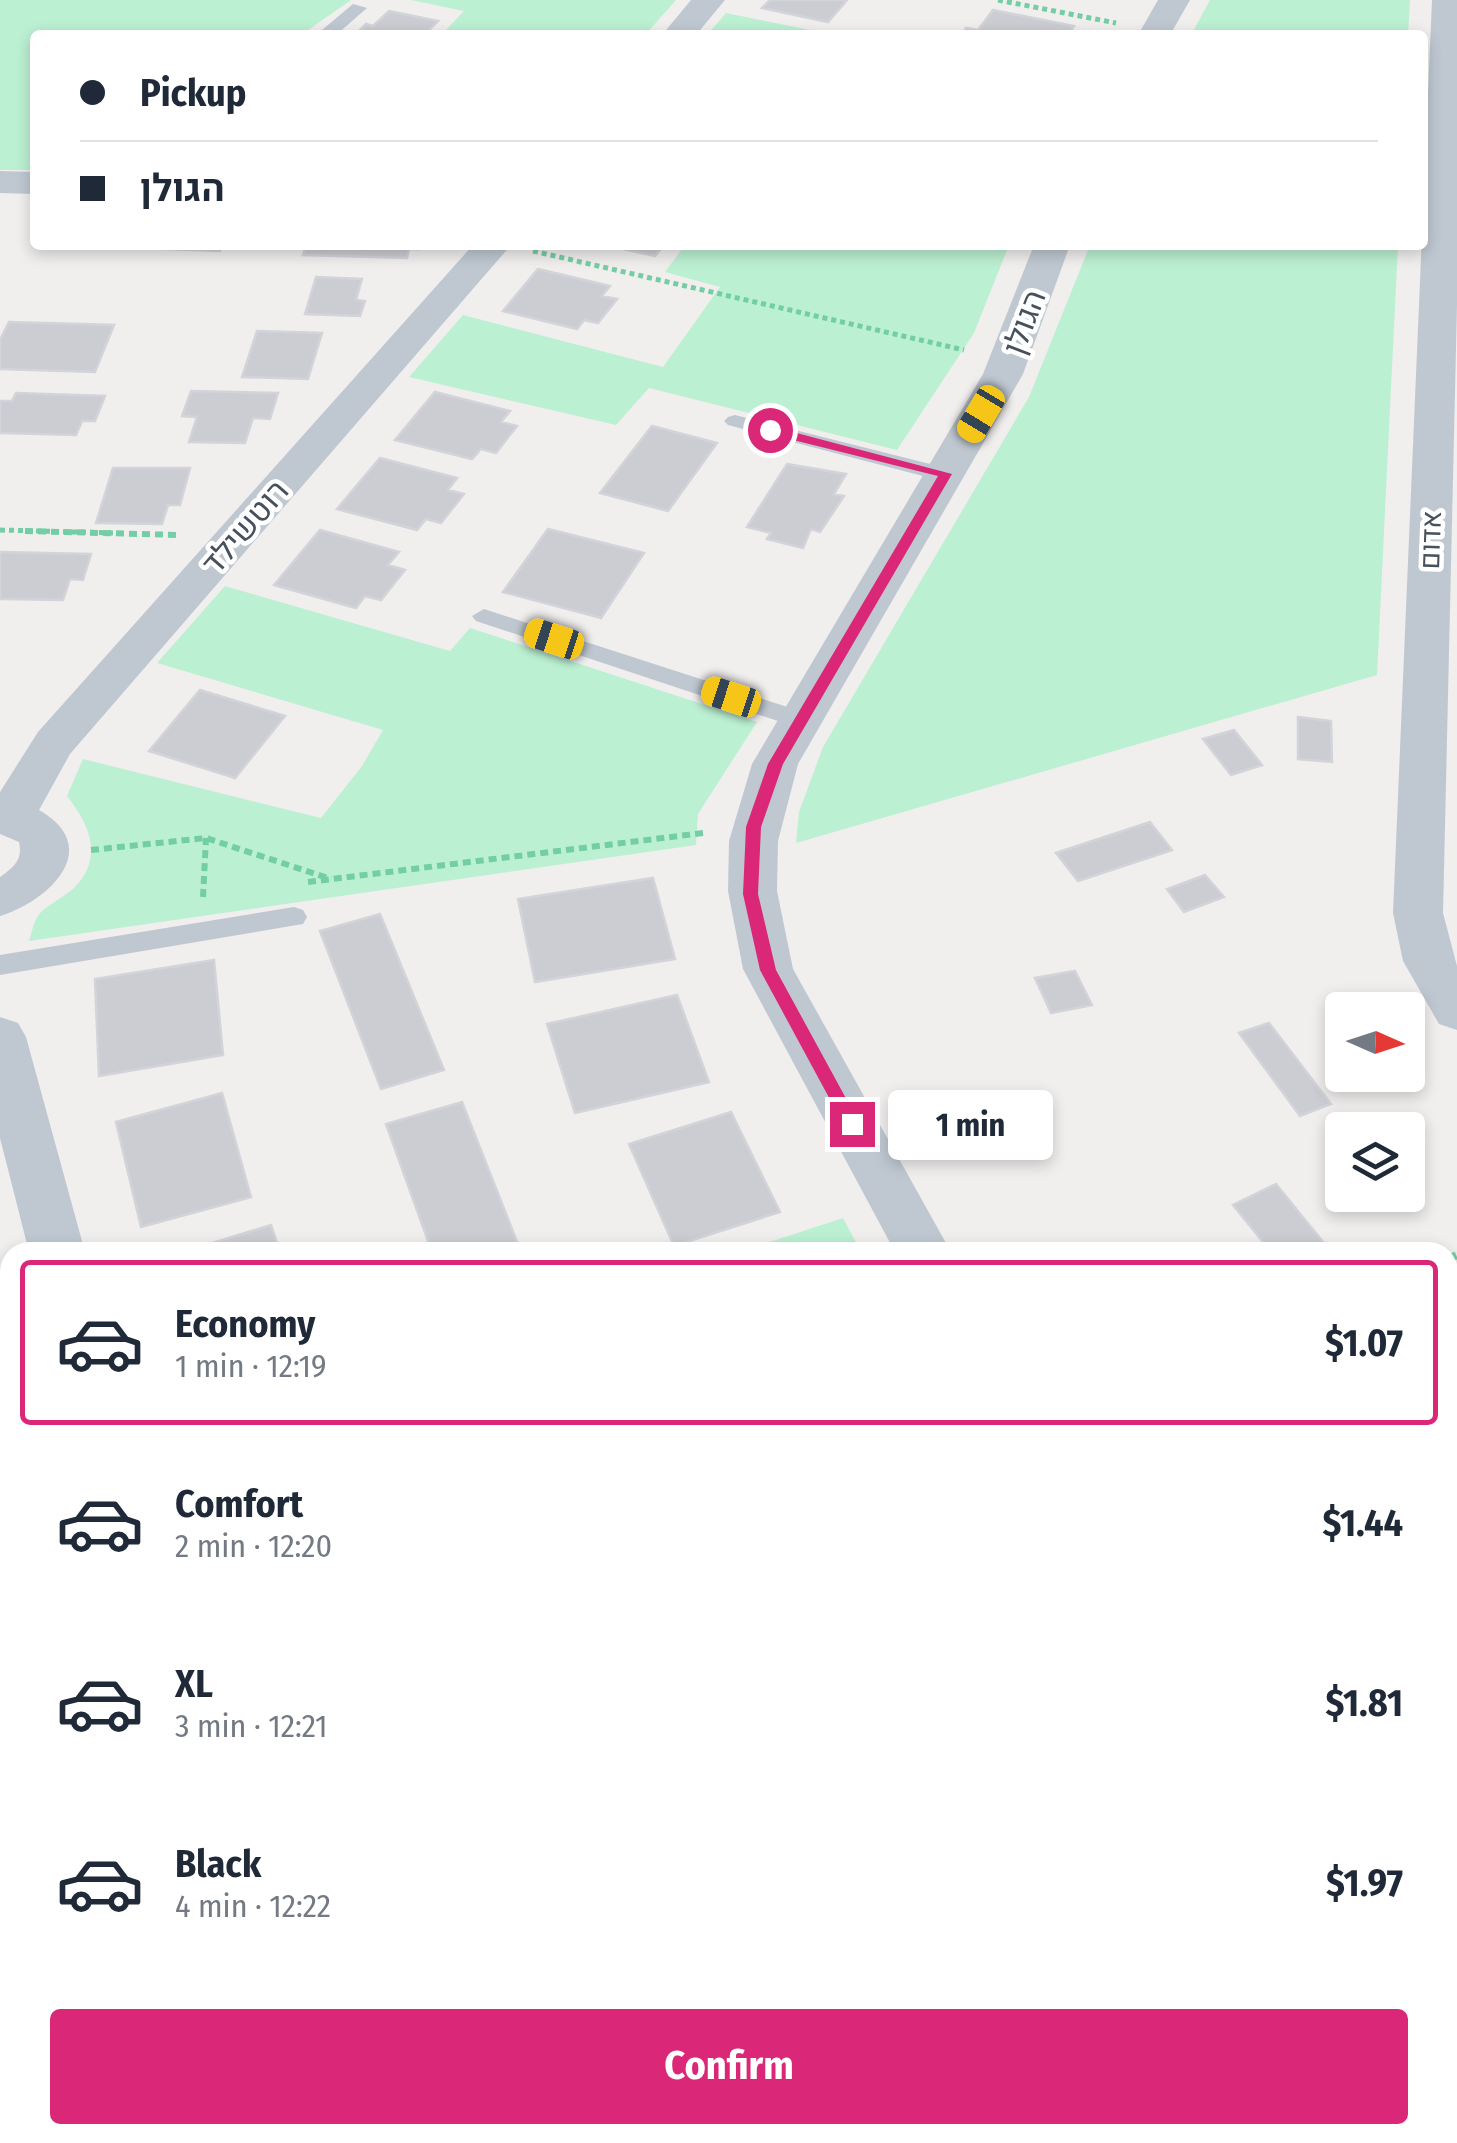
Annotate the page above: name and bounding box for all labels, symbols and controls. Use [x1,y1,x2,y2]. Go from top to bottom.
text: Pickup [140,70,246,116]
text: הגולן [140,165,225,211]
street label: הגולן [994,284,1054,360]
car [953,381,1009,447]
route start [748,408,793,453]
street label: רוטשילד [194,472,296,582]
street label: אדום [1413,510,1448,570]
car [521,615,587,663]
car [698,673,764,721]
north arrow [1325,992,1425,1092]
map controls [1325,992,1425,1212]
callout: 1 min [887,1089,1052,1159]
route end [830,1102,875,1147]
text: 1 min [936,1106,1005,1144]
button: layers [1325,1112,1425,1212]
icon: car [55,1298,145,1388]
text: Economy [175,1301,315,1347]
text: $1.07 [1325,1320,1403,1366]
text: 1 min · 12:19 [175,1347,326,1385]
icon: car [55,1478,145,1568]
text: Comfort [175,1481,303,1527]
text: $1.44 [1322,1500,1403,1546]
text: 2 min · 12:20 [175,1527,332,1565]
icon: car [55,1658,145,1748]
text: XL [175,1661,213,1707]
text: $1.81 [1325,1680,1403,1726]
text: 3 min · 12:21 [175,1707,328,1745]
icon: car [55,1838,145,1928]
text: Black [175,1841,261,1887]
text: $1.97 [1326,1860,1403,1906]
text: 4 min · 12:22 [175,1887,331,1925]
button: Confirm [50,2009,1408,2124]

